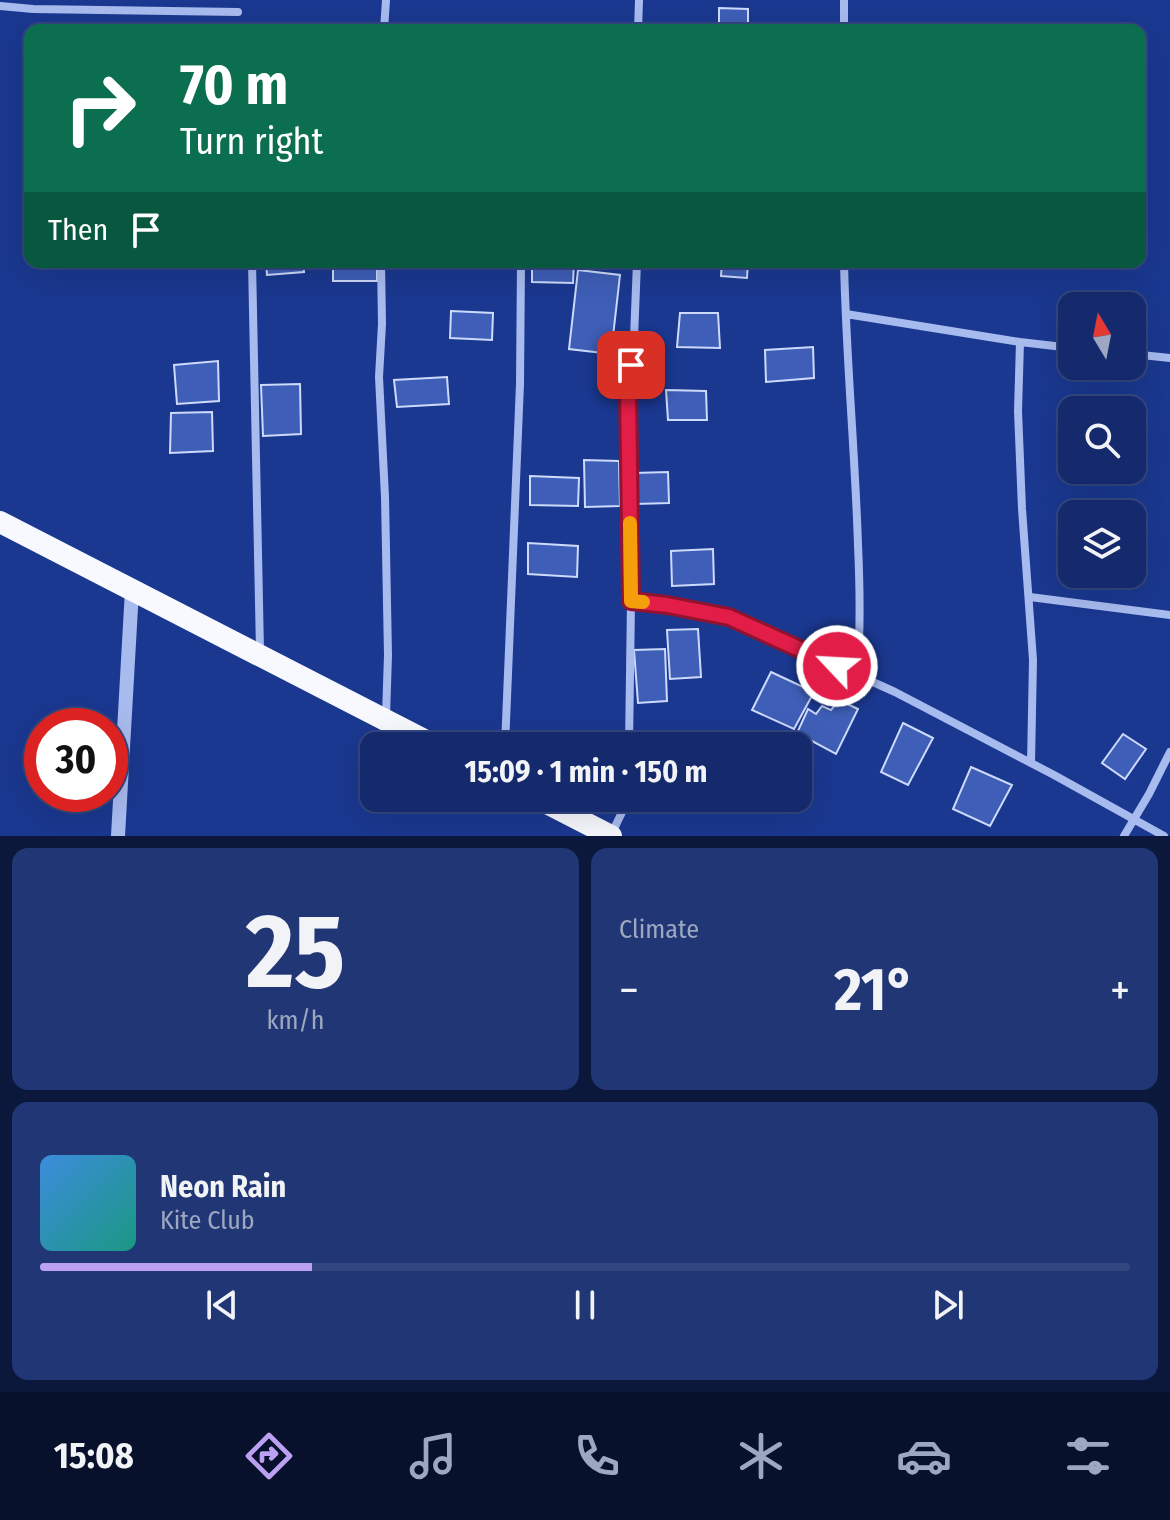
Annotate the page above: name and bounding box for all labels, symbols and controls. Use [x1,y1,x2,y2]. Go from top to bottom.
text: 70 m [180,52,288,119]
icon: right [48,56,152,160]
text: Turn right [180,120,323,164]
icon: arrive [124,208,168,252]
text: Then [48,212,108,248]
north arrow [1058,292,1146,380]
map controls [1058,292,1146,588]
pin [597,331,665,399]
icon: arrive [609,343,653,387]
button: search [1058,396,1146,484]
button: layers [1058,500,1146,588]
position arrow [795,624,879,708]
speed limit sign: 30 [24,708,128,812]
text: 15:09 · 1 min · 150 m [465,754,707,790]
text: 25 [246,890,345,1015]
text: Climate [619,914,699,945]
text: 21° [834,954,915,1026]
text: − [619,964,639,1017]
text: + [1110,964,1130,1017]
text: km/h [267,1005,324,1036]
text: Neon Rain [160,1169,286,1205]
text: Kite Club [160,1205,255,1236]
icon: previous [200,1283,244,1327]
icon: pause [563,1283,607,1327]
icon: next [926,1283,970,1327]
icon: directions [241,1428,297,1484]
icon: music [405,1428,461,1484]
icon: phone [569,1428,625,1484]
icon: climate [733,1428,789,1484]
icon: car [896,1428,952,1484]
icon: filters [1060,1428,1116,1484]
text: 15:08 [54,1434,134,1478]

